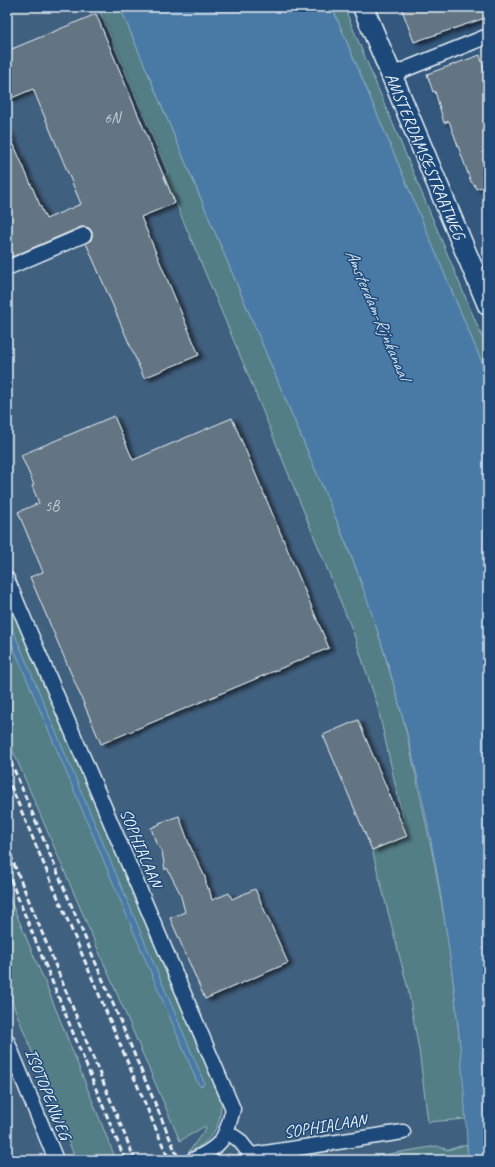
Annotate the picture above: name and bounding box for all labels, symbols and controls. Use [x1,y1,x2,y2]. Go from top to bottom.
street label: AMSTERDAMSESTRAATWEG [380,69,470,244]
house number: 6N [104,109,123,128]
water label: Amsterdam-Rijnkanaal [341,246,418,388]
house number: 5B [45,497,60,516]
street label: SOPHIALAAN [115,806,168,893]
street label: ISOTOPENWEG [20,1046,77,1145]
street label: SOPHIALAAN [282,1109,370,1143]

